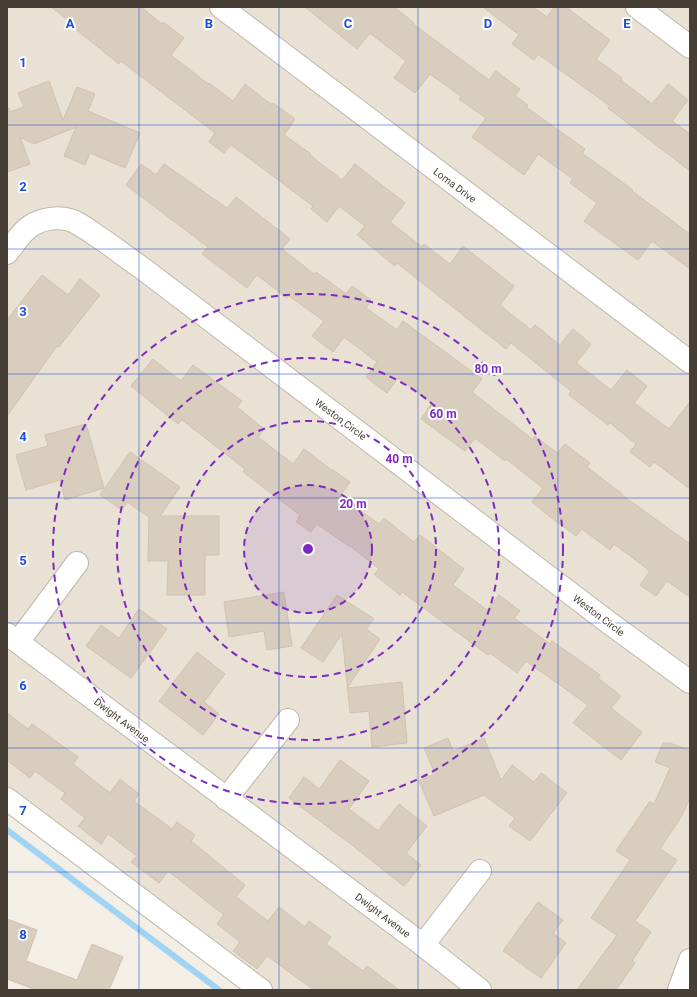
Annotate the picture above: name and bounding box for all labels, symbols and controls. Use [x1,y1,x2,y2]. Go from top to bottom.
text: A [66,16,75,31]
text: B [205,16,213,31]
text: C [344,16,353,31]
text: D [484,16,492,31]
text: E [623,16,631,31]
text: 1 [19,55,27,70]
street label: Loma Drive [431,166,478,205]
text: 2 [19,179,27,194]
text: 3 [19,304,27,319]
text: 80 m [474,362,502,376]
street label: Weston Circle [313,397,368,442]
text: 60 m [429,407,457,421]
text: 4 [19,429,27,444]
text: 40 m [385,452,413,466]
text: 20 m [339,497,367,511]
centre of rings [301,542,315,556]
text: 5 [19,553,27,568]
street label: Weston Circle [571,593,626,638]
text: 6 [19,678,27,693]
street label: Dwight Avenue [92,696,151,745]
text: 7 [19,803,27,818]
street label: Dwight Avenue [353,891,412,940]
text: 8 [19,927,27,942]

